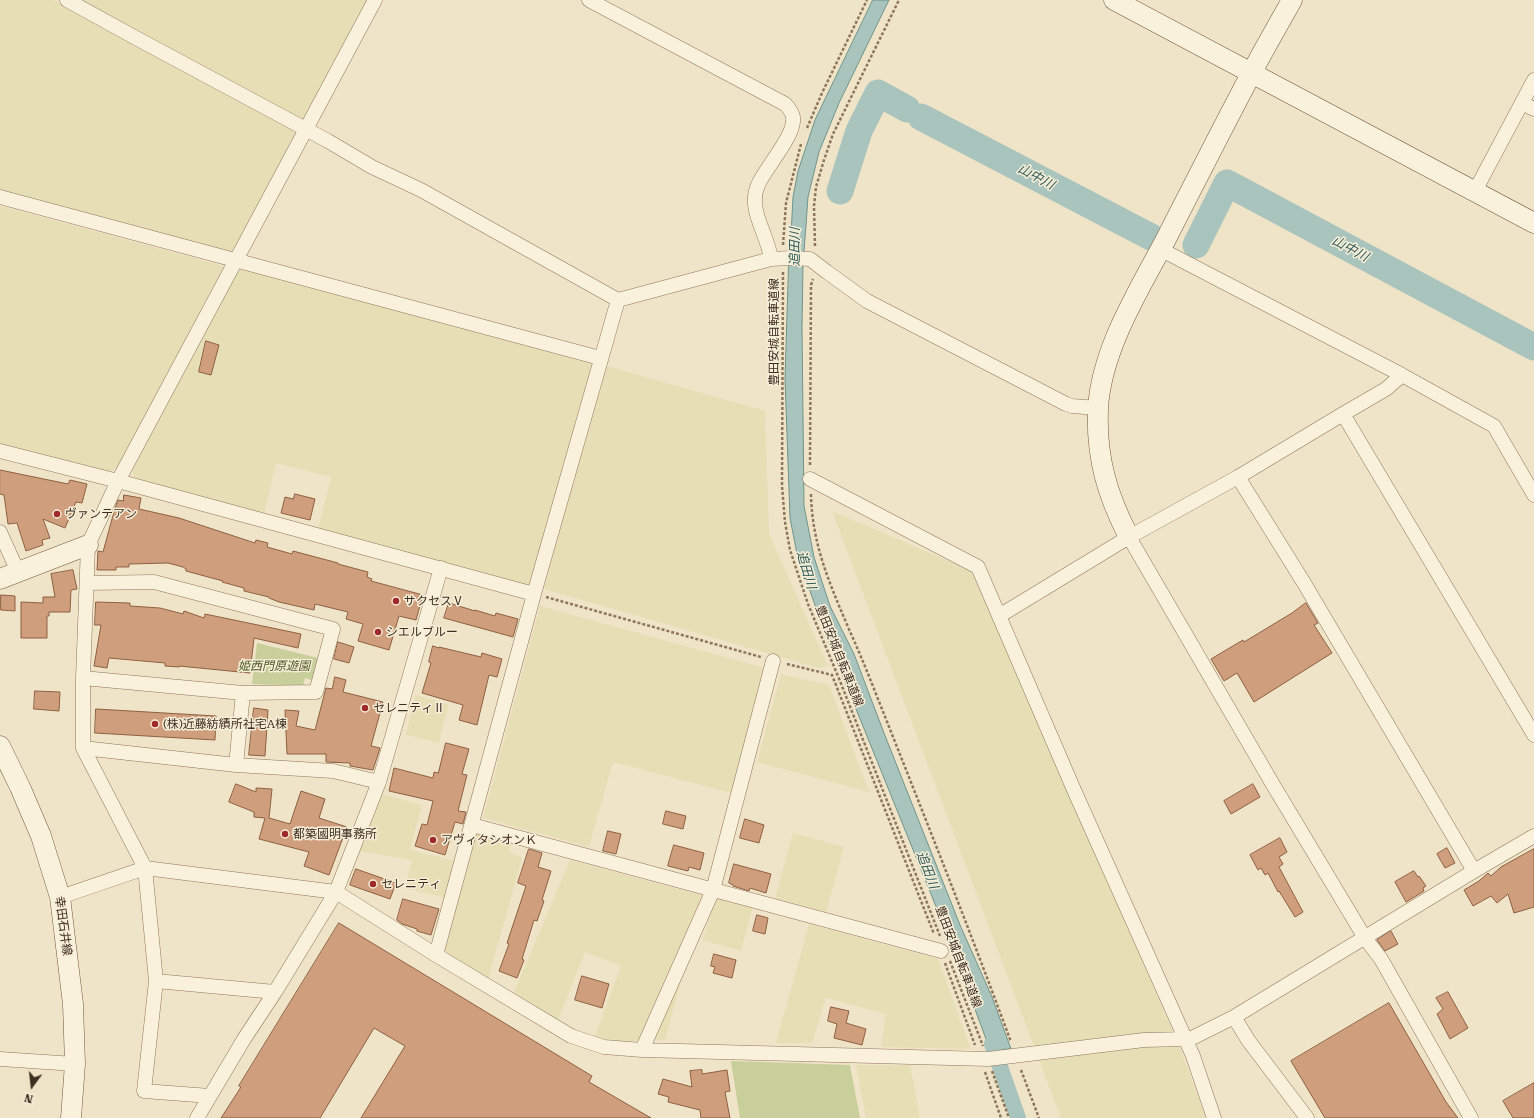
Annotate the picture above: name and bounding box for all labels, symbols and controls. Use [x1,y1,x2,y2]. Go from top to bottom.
water label: 山中川 [1015,161,1057,193]
water label: 追田川 [787,228,803,266]
water label: 山中川 [1329,233,1371,265]
street label: 豊田安城自転車道線 [767,278,781,386]
place label: ヴァンテアン [65,507,137,521]
marker: ヴァンテアン [52,509,62,519]
water label: 追田川 [793,549,819,591]
place label: サクセスⅤ [404,594,464,608]
marker: サクセスⅤ [391,596,401,606]
street label: 豊田安城自転車道線 [812,603,866,709]
place label: シエルブルー [386,625,458,639]
marker: シエルブルー [373,627,383,637]
park label: 姫西門原遊園 [238,659,310,673]
place label: セレニティⅡ [373,701,445,715]
marker: セレニティⅡ [360,703,370,713]
place label: (株)近藤紡績所社宅A棟 [163,717,287,731]
marker: (株)近藤紡績所社宅A棟 [150,719,160,729]
place label: 都築國明事務所 [293,827,377,841]
marker: 都築國明事務所 [280,829,290,839]
place label: アヴィタシオンＫ [441,833,537,847]
marker: アヴィタシオンＫ [428,835,438,845]
water label: 追田川 [913,849,941,891]
place label: セレニティ [381,877,441,891]
marker: セレニティ [368,879,378,889]
street label: 幸田石井線 [52,895,74,957]
street label: 豊田安城自転車道線 [932,904,984,1010]
north arrow [12,1066,52,1106]
text: N [23,1091,35,1105]

